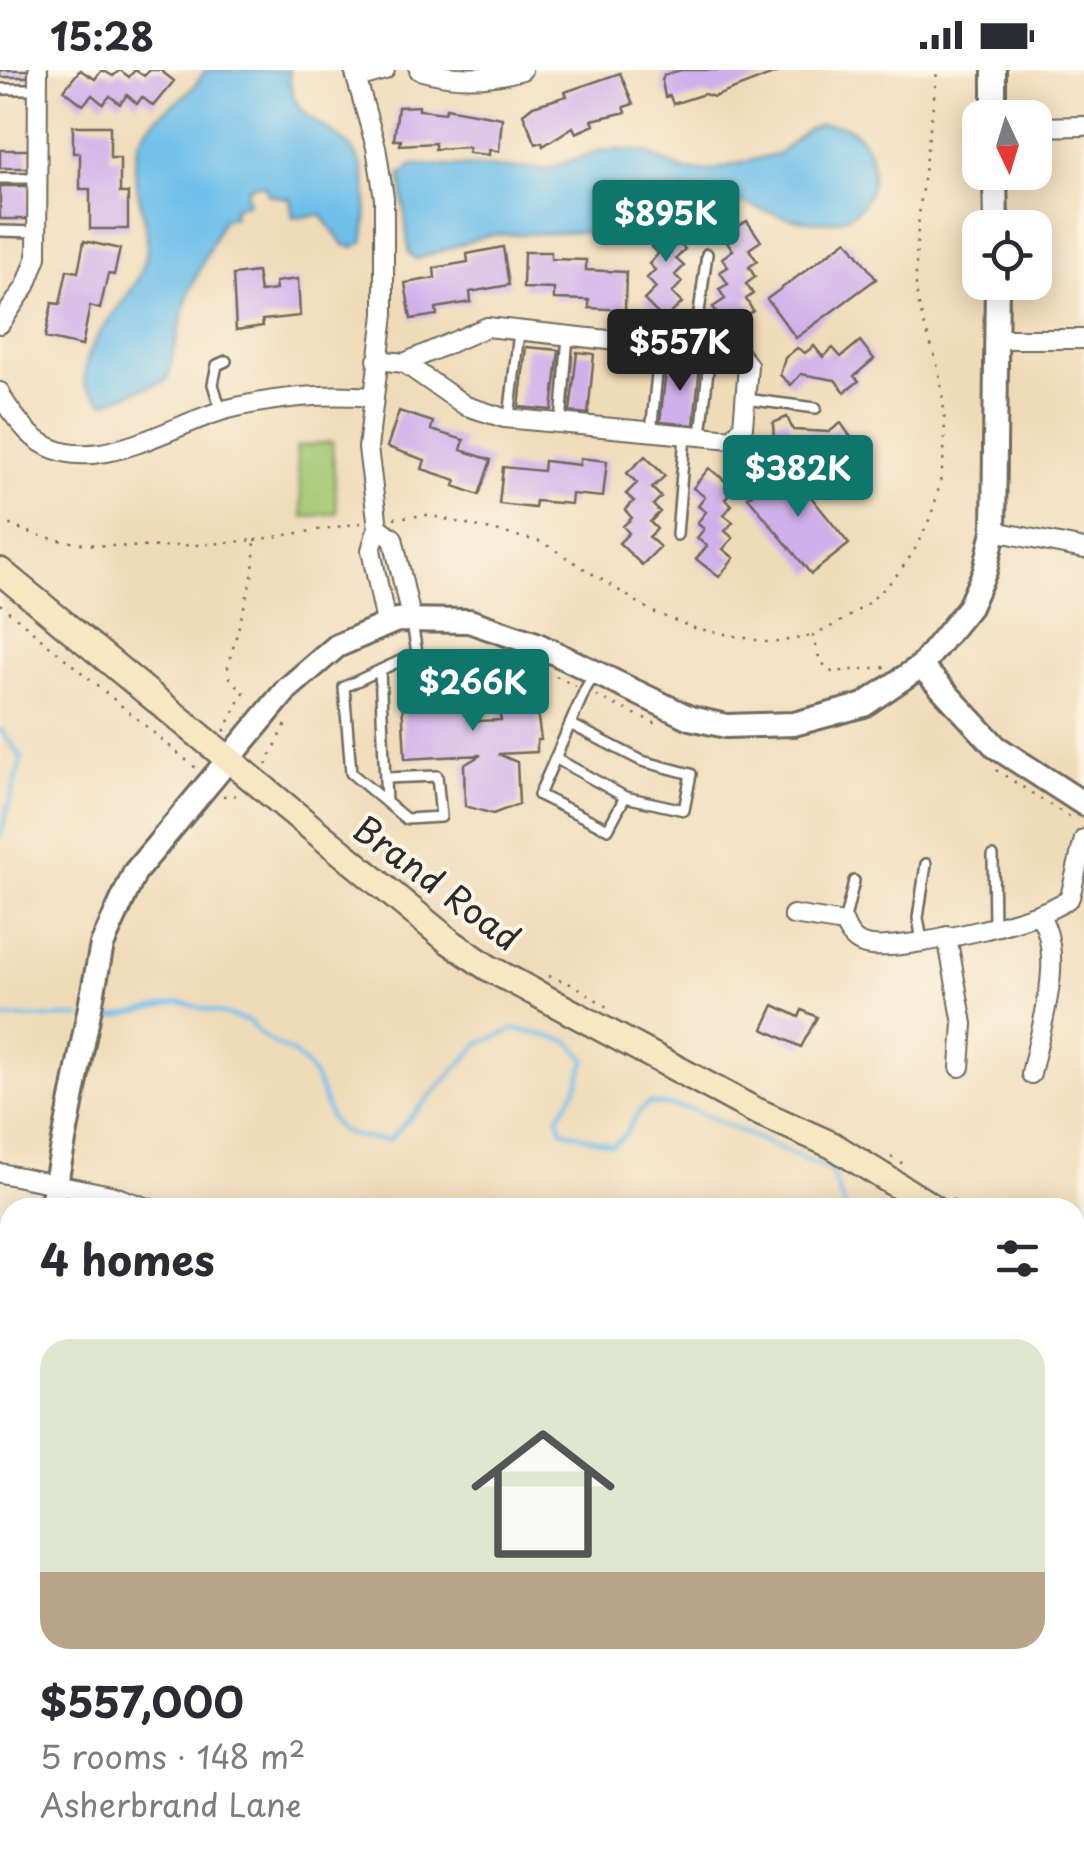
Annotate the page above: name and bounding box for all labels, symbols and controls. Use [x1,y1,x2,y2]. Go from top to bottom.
text: 15:28 [50,7,154,64]
north arrow [962,100,1052,190]
map controls [962,100,1052,300]
pin: $895K [596,180,736,265]
text: $895K [614,188,718,236]
button: locate [962,210,1052,300]
pin: $557K [610,309,750,394]
text: $557K [629,317,731,365]
pin: $382K [728,435,868,520]
text: $382K [745,443,851,491]
pin: $266K [403,649,543,734]
text: $266K [419,657,527,705]
street label: Brand Road [343,801,533,963]
text: 4 homes [40,1227,215,1290]
icon: filters [990,1231,1045,1286]
icon: home [453,1404,633,1584]
text: $557,000 [40,1669,244,1732]
text: 5 rooms · 148 m² [40,1732,305,1780]
text: Asherbrand Lane [40,1780,302,1828]

